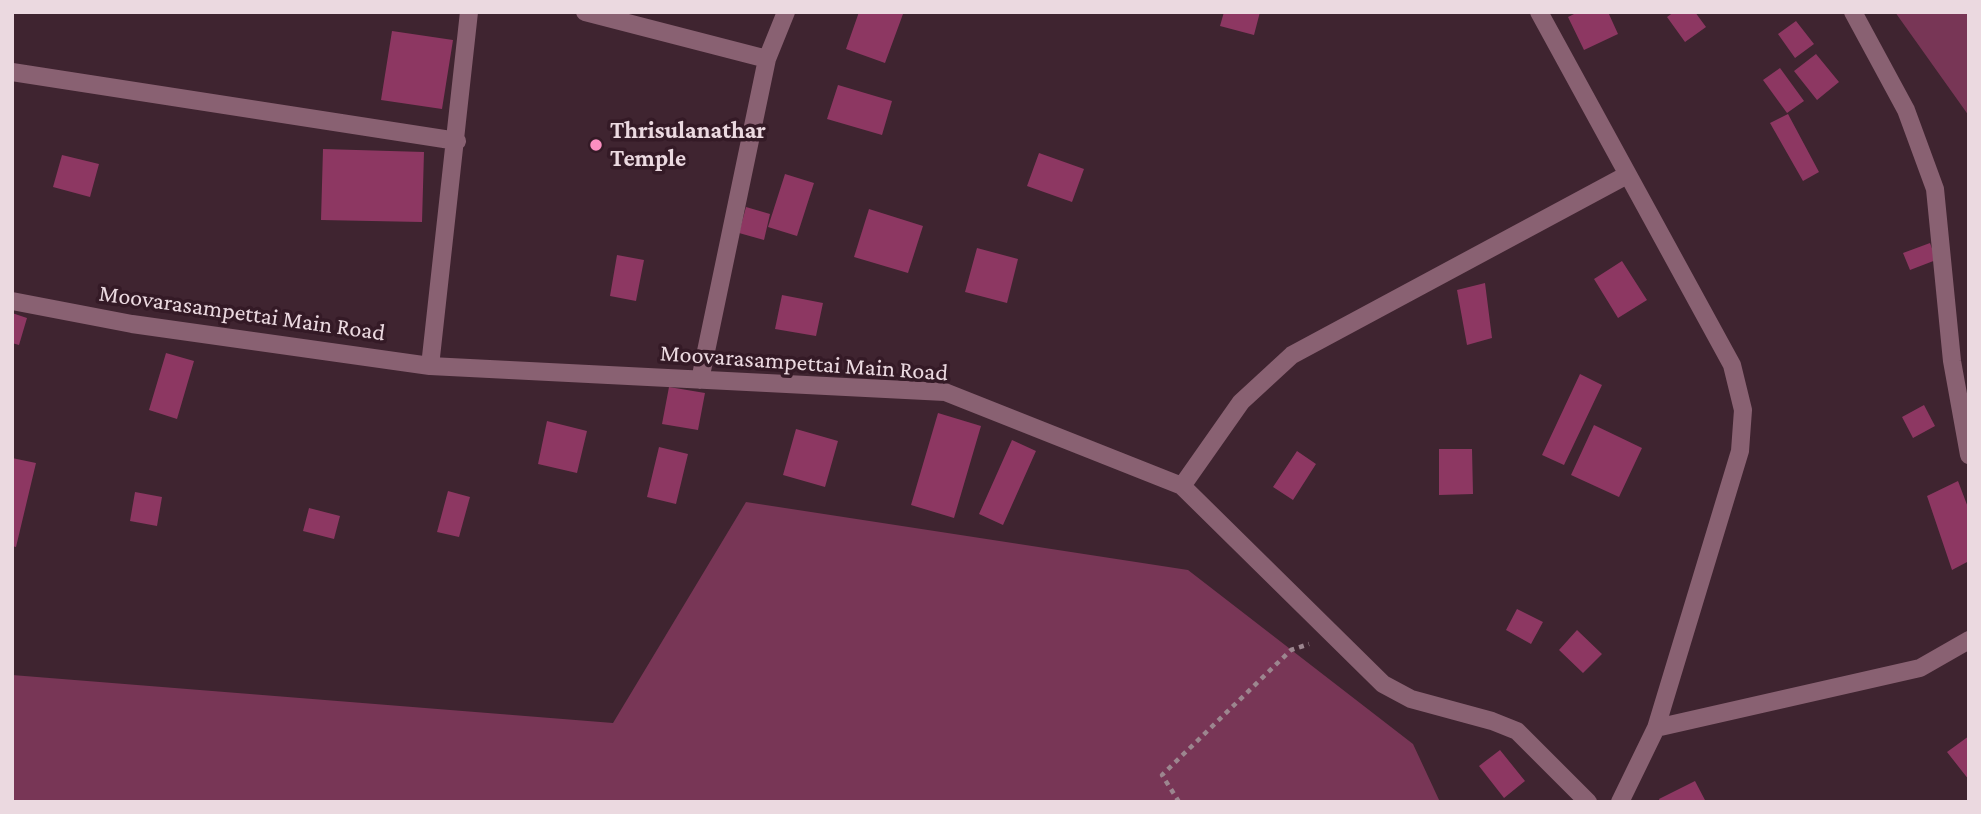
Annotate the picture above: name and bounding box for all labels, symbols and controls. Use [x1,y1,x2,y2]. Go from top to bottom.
place label: Thrisulanathar Temple [610,117,766,173]
marker: Thrisulanathar Temple [588,137,604,153]
street label: Moovarasampettai Main Road [97,279,387,347]
street label: Moovarasampettai Main Road [659,339,949,387]

